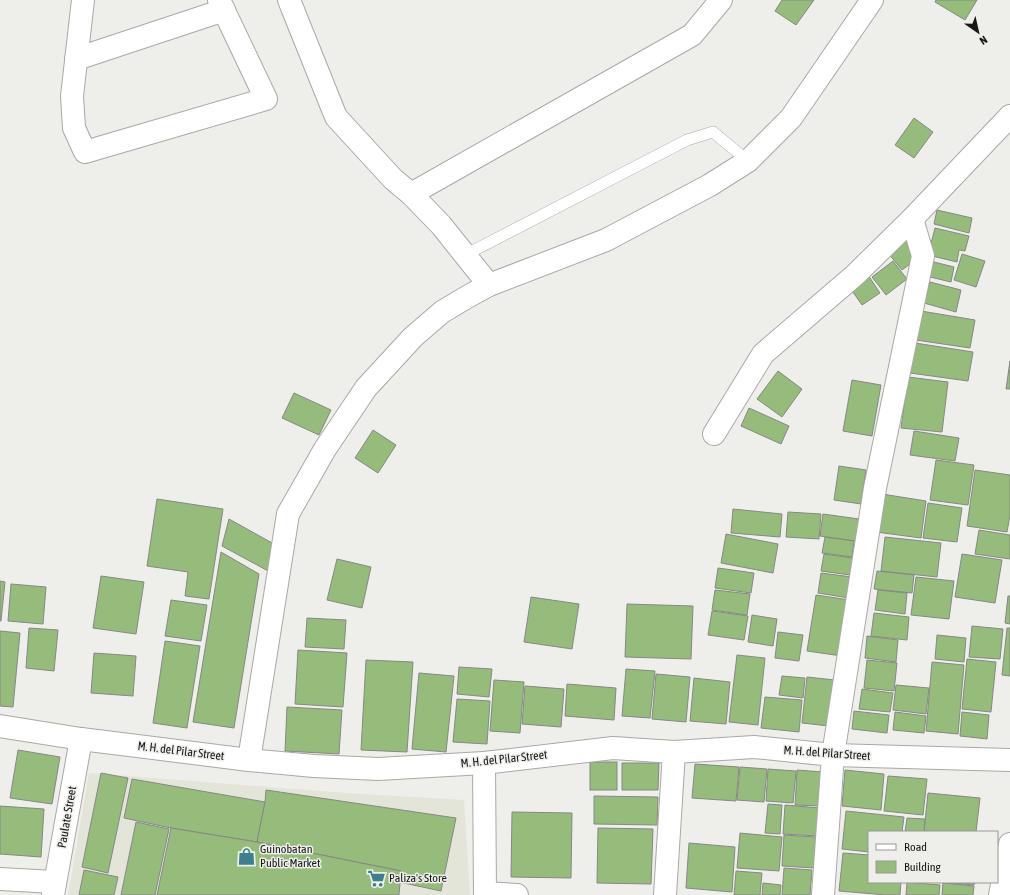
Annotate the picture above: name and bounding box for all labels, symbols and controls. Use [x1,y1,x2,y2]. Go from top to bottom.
north arrow [958,12,998,52]
text: N [978,33,990,47]
street label: M. H. del Pilar Street [137,739,226,763]
street label: M. H. del Pilar Street [783,743,872,763]
street label: M. H. del Pilar Street [460,747,549,771]
street label: Paulate Street [55,784,79,849]
legend [868,831,998,883]
text: Road [904,840,927,854]
place label: Guinobatan Public Market [260,842,321,870]
shop icon: Guinobatan Public Market [237,846,257,866]
text: Building [904,860,942,874]
supermarket icon: Paliza's Store [366,868,386,888]
place label: Paliza's Store [389,871,447,885]

